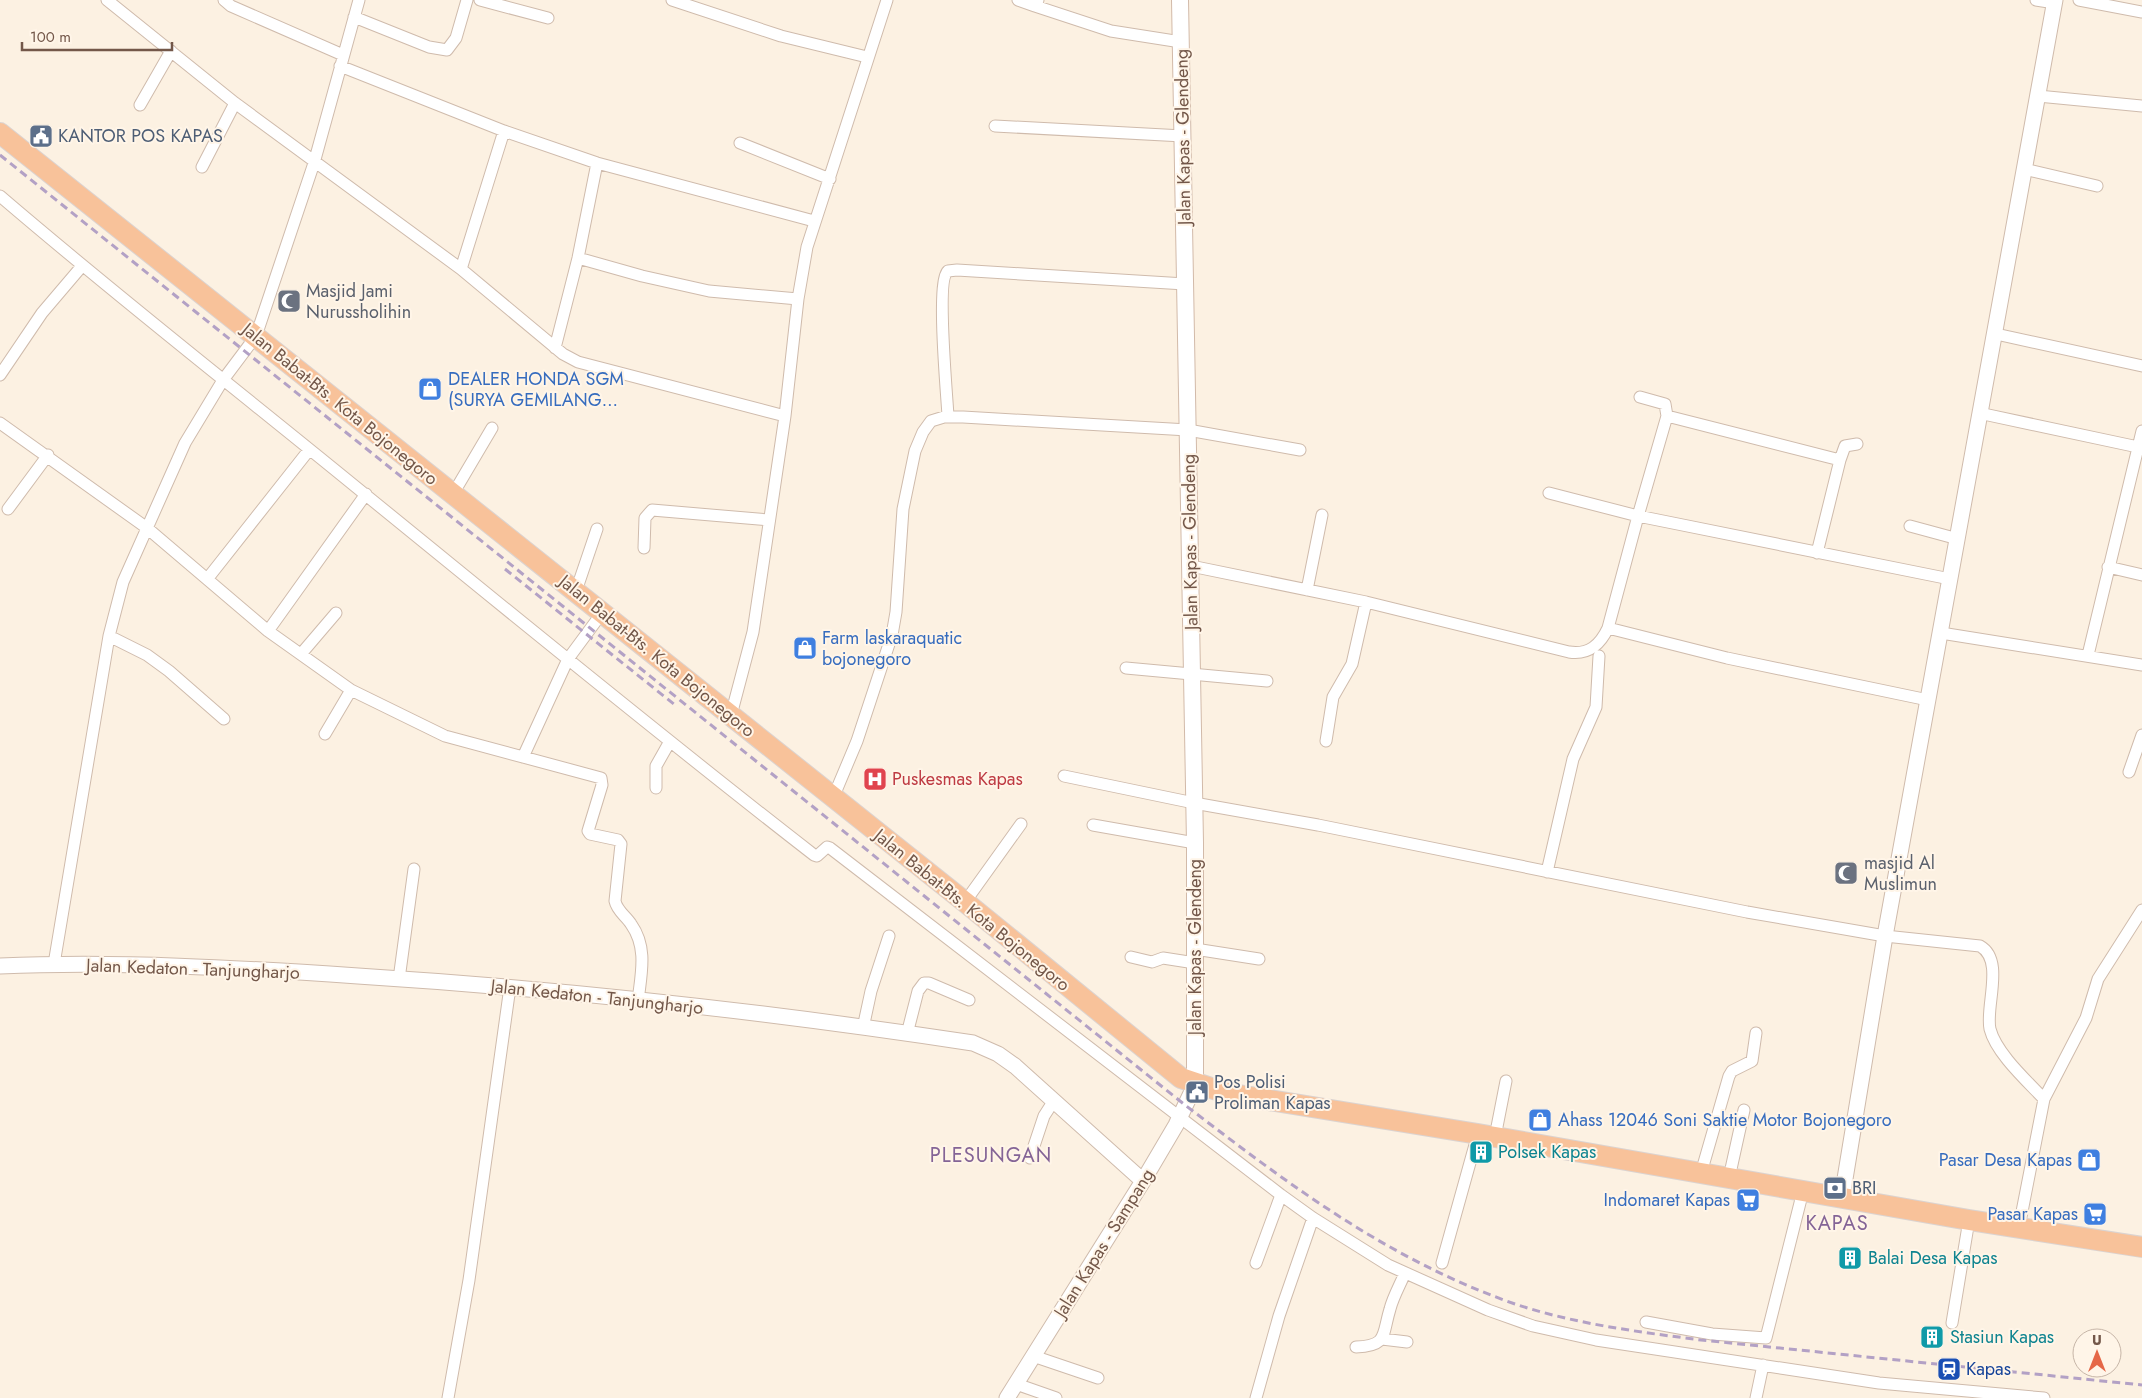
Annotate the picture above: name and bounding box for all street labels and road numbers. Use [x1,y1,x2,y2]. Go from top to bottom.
street label: Jalan Kapas - Glendeng [1168,49,1198,227]
street label: Jalan Babat-Bts. Kota Bojonegoro [235,315,444,491]
street label: Jalan Kapas - Glendeng [1175,454,1205,632]
street label: Jalan Babat-Bts. Kota Bojonegoro [552,567,761,743]
street label: Jalan Babat-Bts. Kota Bojonegoro [867,821,1076,997]
street label: Jalan Kapas - Glendeng [1182,859,1208,1037]
street label: Jalan Kedaton - Tanjungharjo [84,952,300,986]
street label: Jalan Kedaton - Tanjungharjo [487,973,705,1021]
street label: Jalan Kapas - Sampang [1046,1163,1160,1324]

